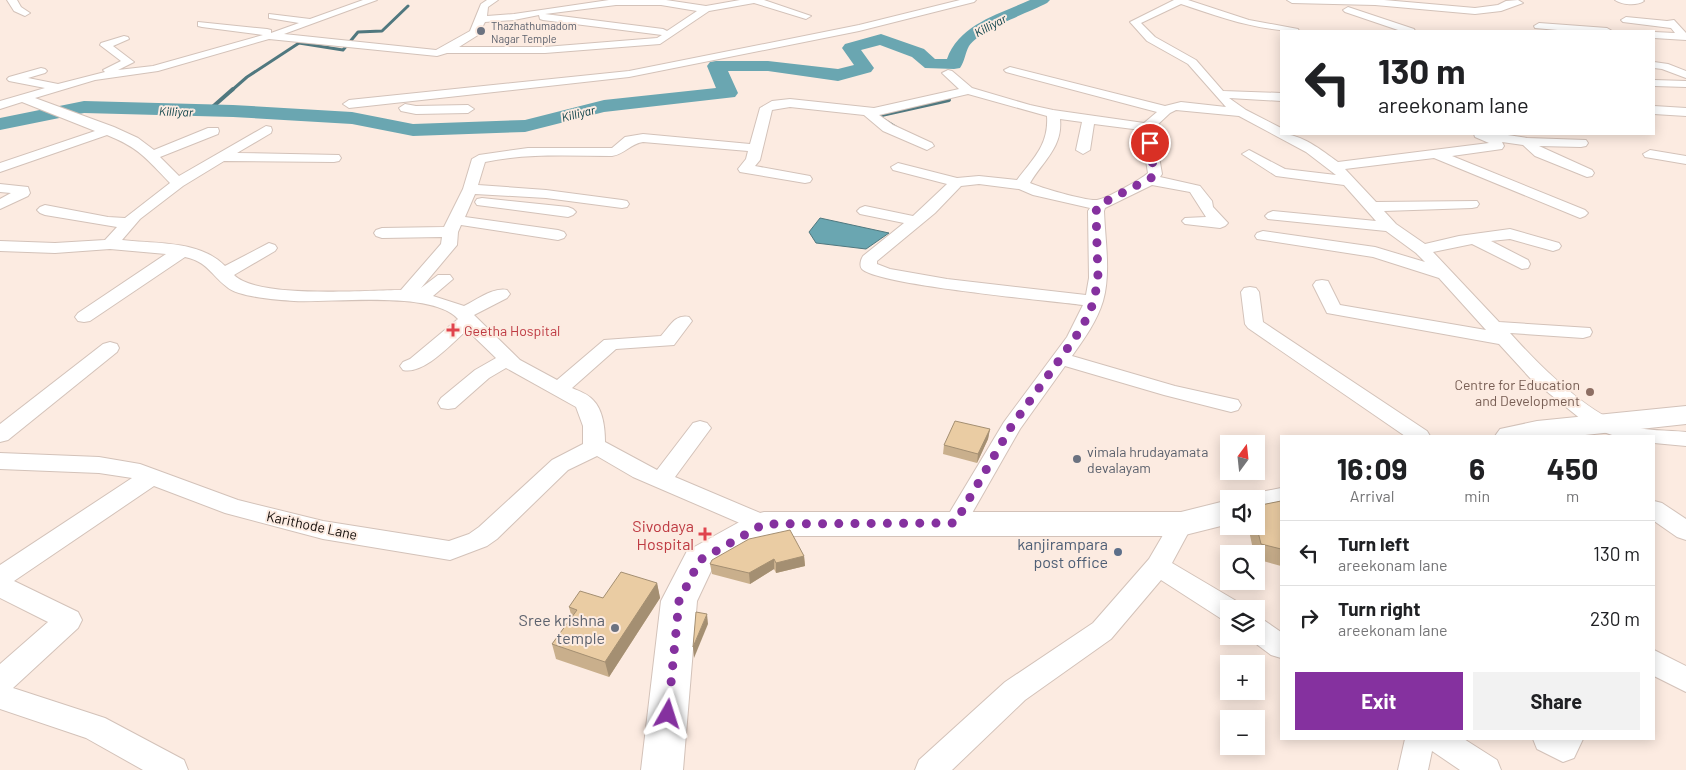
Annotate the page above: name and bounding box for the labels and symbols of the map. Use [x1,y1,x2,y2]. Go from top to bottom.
water label: Killiyar [972,10,1009,39]
place label: Thazhathumadom Nagar Temple [491,19,577,45]
marker: Thazhathumadom Nagar Temple [475,25,487,37]
water label: Killiyar [560,102,597,124]
water label: Killiyar [159,103,194,119]
pin [1129,122,1171,164]
place label: Geetha Hospital [464,322,560,339]
marker: Geetha Hospital [446,323,460,337]
place label: Centre for Education and Development [1454,376,1580,409]
marker: Centre for Education and Development [1584,386,1596,398]
north arrow [1220,435,1265,480]
place label: vimala hrudayamata devalayam [1087,443,1208,476]
marker: vimala hrudayamata devalayam [1071,453,1083,465]
street label: Karithode Lane [265,507,359,543]
place label: Sivodaya Hospital [632,516,694,553]
marker: Sivodaya Hospital [698,527,712,541]
place label: kanjirampara post office [1017,534,1108,571]
marker: kanjirampara post office [1112,546,1124,558]
place label: Sree krishna temple [519,610,605,647]
marker: Sree krishna temple [609,622,621,634]
position arrow [641,687,693,739]

